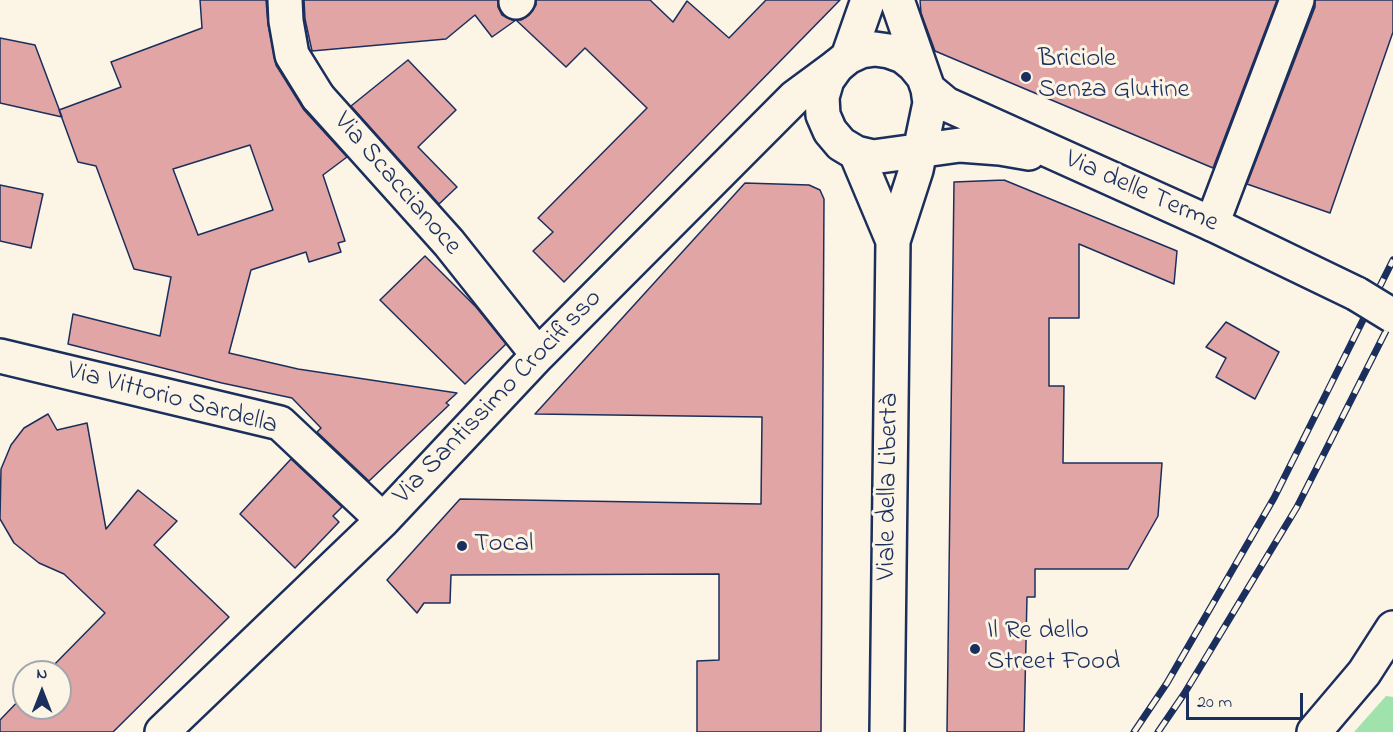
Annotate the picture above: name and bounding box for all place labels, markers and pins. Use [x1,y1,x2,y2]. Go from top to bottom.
place label: Briciole Senza Glutine [1038,45,1190,108]
marker: Briciole Senza Glutine [1019,70,1033,84]
place label: Tocal [474,530,534,562]
marker: Tocal [455,539,469,553]
place label: Il Re dello Street Food [987,617,1120,680]
marker: Il Re dello Street Food [968,642,982,656]

